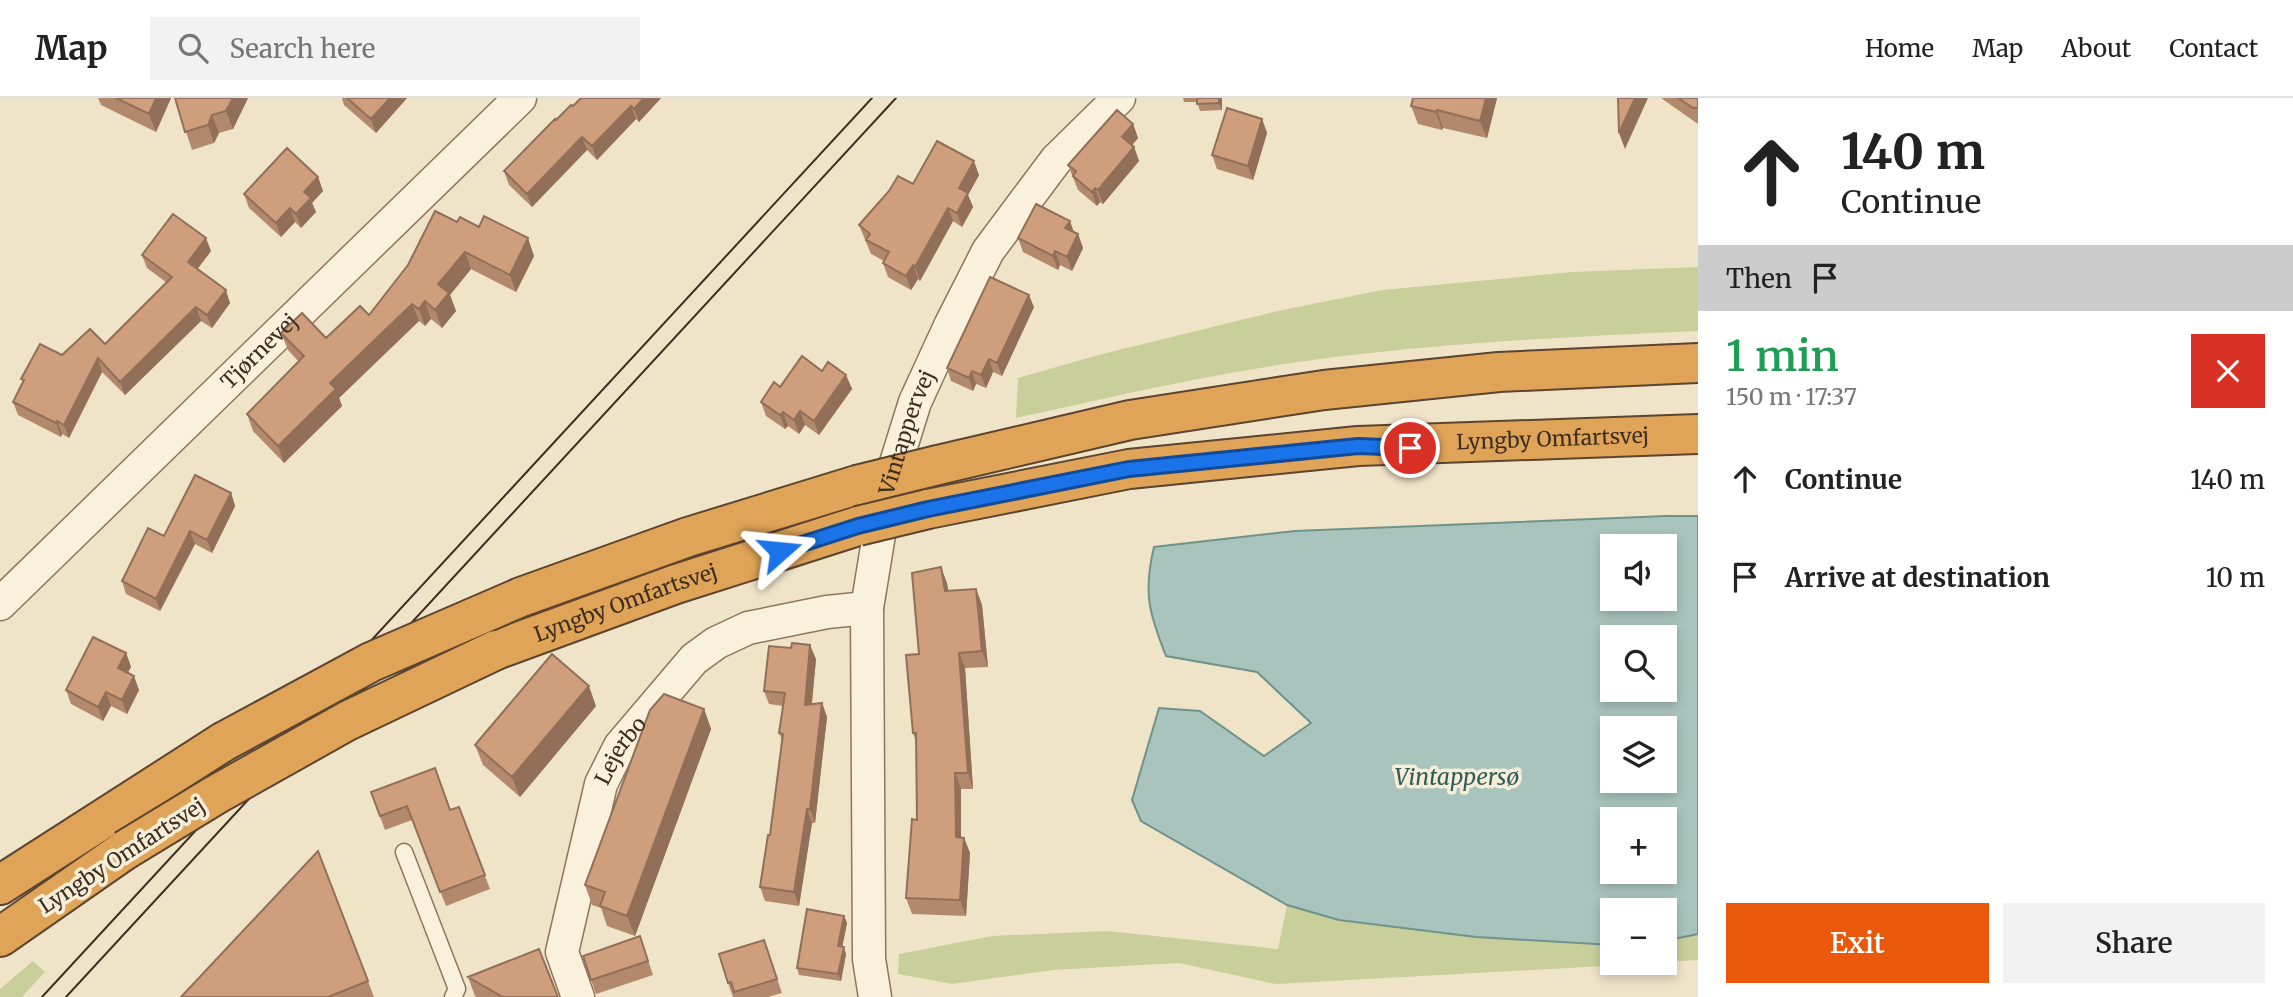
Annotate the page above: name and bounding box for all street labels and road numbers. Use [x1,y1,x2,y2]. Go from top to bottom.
street label: Tjørnevej [215,308,303,395]
street label: Vintappervej [873,366,941,499]
street label: Lyngby Omfartsvej [1456,422,1650,456]
street label: Lyngby Omfartsvej [530,558,721,648]
street label: Lejerbo [589,711,652,789]
street label: Lyngby Omfartsvej [34,792,210,919]

